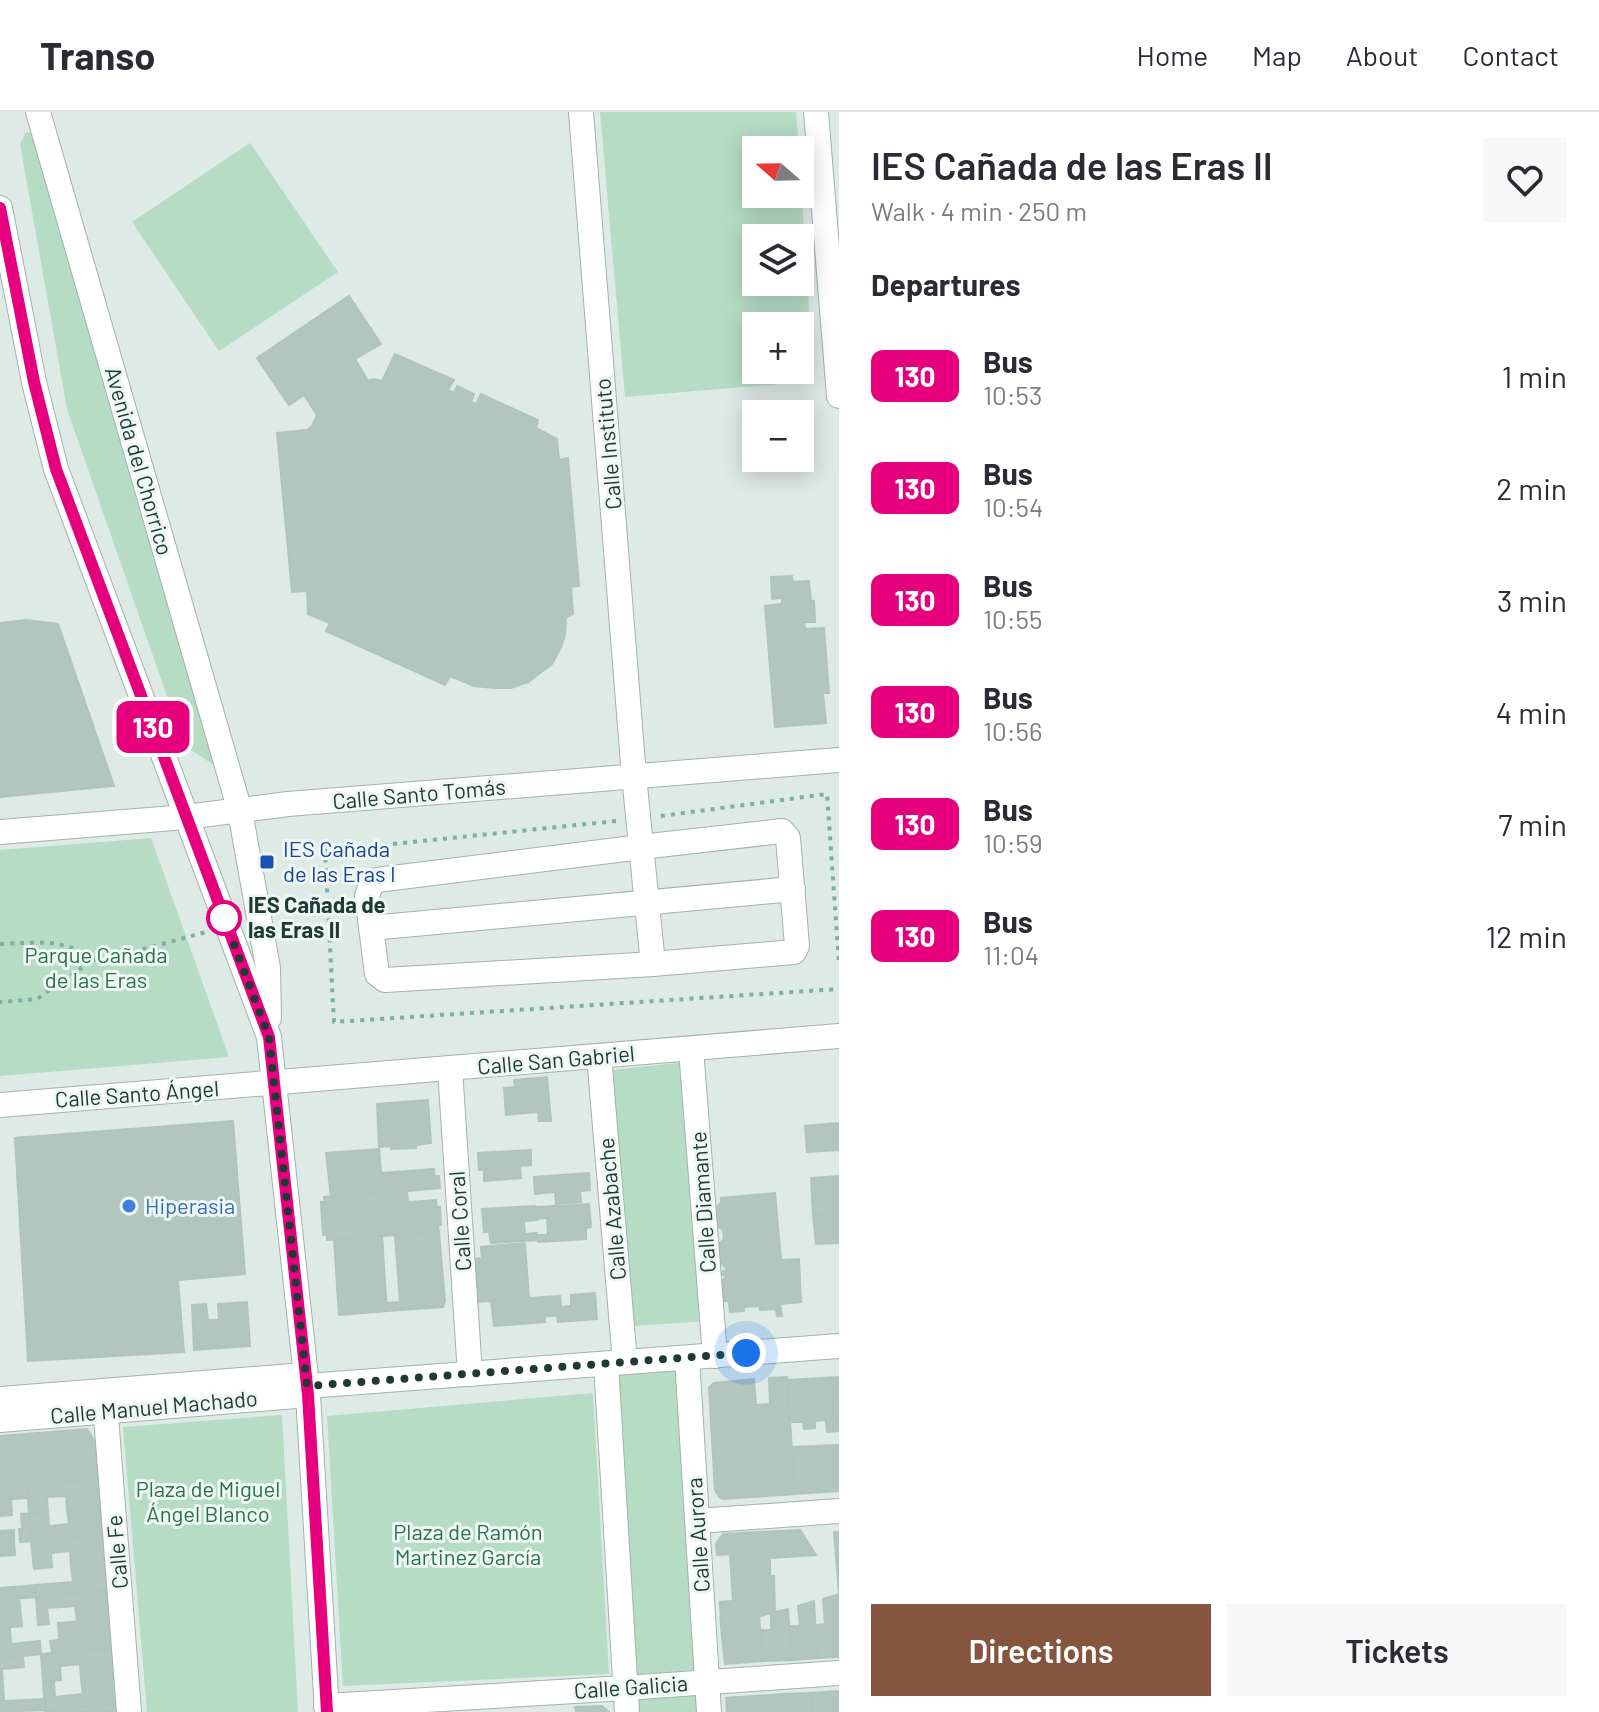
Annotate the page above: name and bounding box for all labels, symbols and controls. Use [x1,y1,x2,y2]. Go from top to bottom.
text: Transo [40,32,155,78]
text: Home [1137,38,1208,72]
text: Map [1252,38,1302,72]
text: About [1346,38,1418,72]
text: Contact [1462,38,1559,72]
north arrow [742,136,814,208]
map controls [742,136,814,472]
button: heart [1483,138,1567,222]
text: IES Cañada de las Eras II [871,142,1273,188]
text: Walk · 4 min · 250 m [871,195,1087,226]
button: layers [742,224,814,296]
text: Departures [871,266,1021,302]
button: + [742,312,814,384]
text: Bus [983,343,1033,379]
text: 1 min [1502,358,1567,394]
text: 130 [895,359,936,393]
street label: Avenida del Chorrico [101,363,179,558]
street label: Calle Instituto [588,377,626,511]
text: 10:53 [983,379,1042,410]
button: − [742,400,814,472]
text: Bus [983,455,1033,491]
text: 2 min [1496,470,1567,506]
text: 130 [895,471,936,505]
text: 10:54 [983,491,1043,522]
text: Bus [983,567,1033,603]
text: 3 min [1497,582,1567,618]
text: 130 [895,583,936,617]
text: 10:55 [983,603,1042,634]
text: Bus [983,679,1033,715]
text: 4 min [1496,694,1567,730]
text: 130 [895,695,936,729]
line badge: 130 [107,701,199,753]
text: 130 [133,710,174,744]
text: 10:56 [983,715,1042,746]
street label: Calle Santo Tomás [331,772,507,814]
text: Bus [983,791,1033,827]
text: 7 min [1498,806,1567,842]
text: 130 [895,807,936,841]
text: 10:59 [983,827,1043,858]
place label: IES Cañada de las Eras I [283,835,396,886]
marker: IES Cañada de las Eras I [258,853,276,871]
place label: IES Cañada de las Eras II [248,891,386,942]
marker: IES Cañada de las Eras II [207,901,241,935]
text: Bus [983,903,1033,939]
text: 12 min [1486,918,1567,954]
text: 130 [895,919,936,953]
text: 11:04 [983,939,1039,970]
park label: Parque Cañada de las Eras [25,941,167,992]
street label: Calle San Gabriel [476,1039,636,1079]
street label: Calle Santo Ángel [54,1074,220,1112]
street label: Calle Diamante [684,1130,720,1274]
street label: Calle Azabache [592,1137,630,1282]
street label: Calle Coral [443,1170,475,1272]
place label: Hiperasia [145,1192,235,1218]
marker: Hiperasia [120,1197,138,1215]
your location [726,1333,766,1373]
street label: Calle Manuel Machado [49,1384,259,1428]
park label: Plaza de Miguel Ángel Blanco [136,1475,280,1526]
street label: Calle Aurora [680,1477,714,1593]
street label: Calle Fe [100,1514,132,1590]
park label: Plaza de Ramón Martinez García [393,1518,543,1569]
button: Directions [871,1604,1211,1696]
button: Tickets [1227,1604,1567,1696]
street label: Calle Galicia [573,1669,689,1703]

